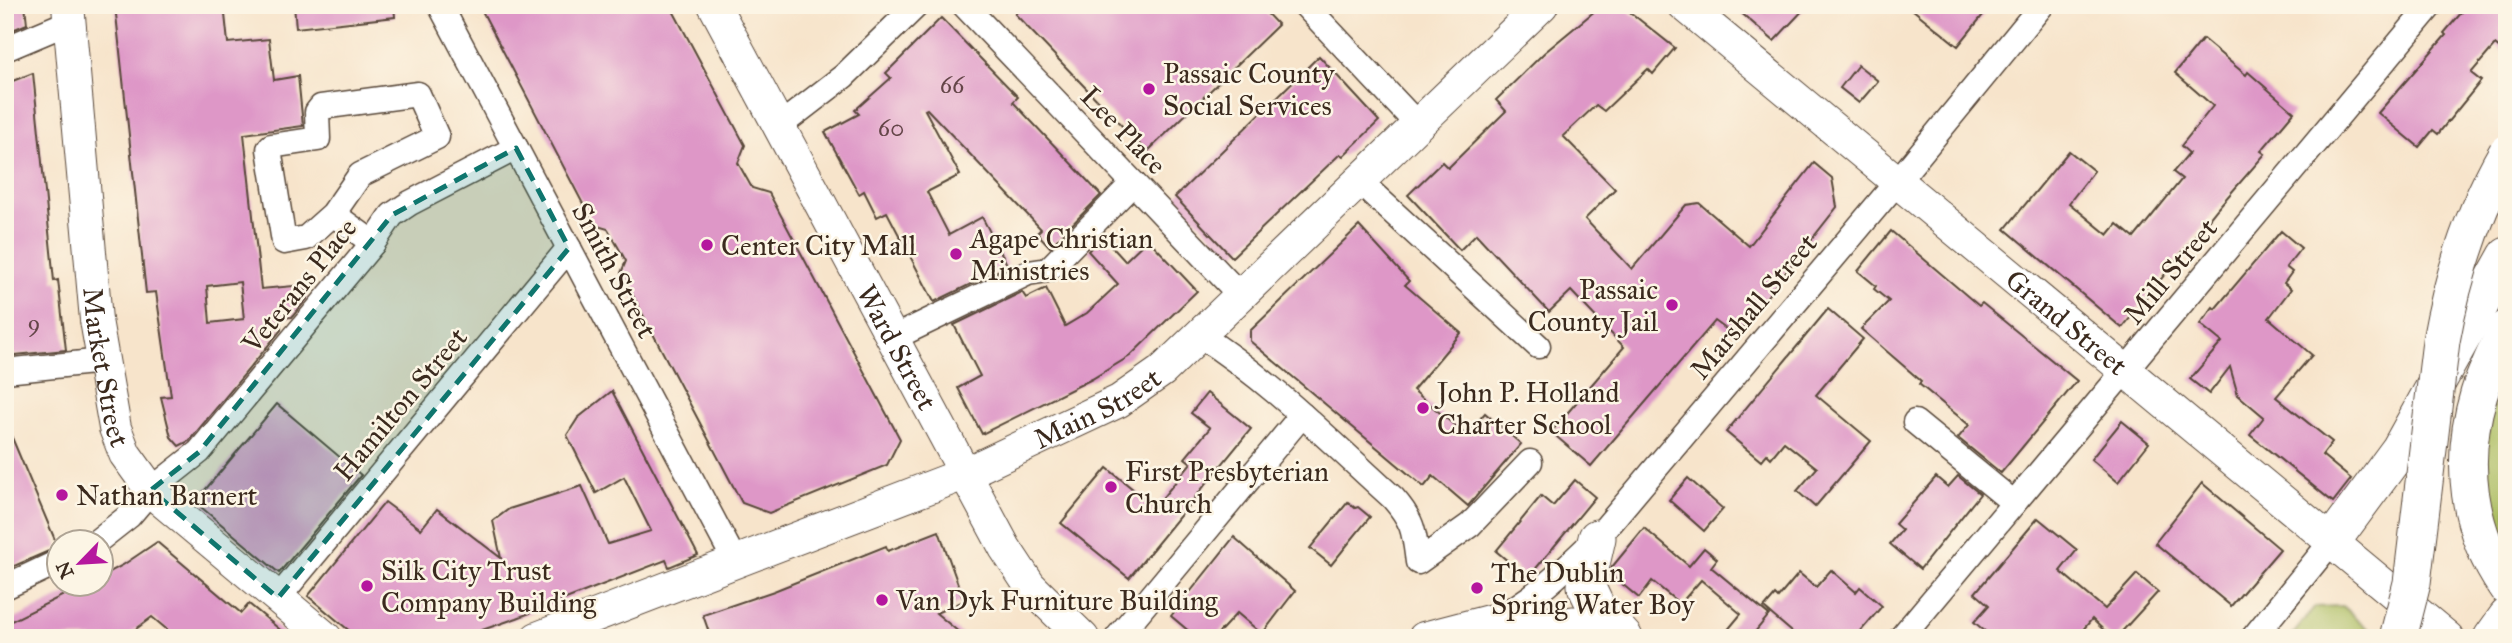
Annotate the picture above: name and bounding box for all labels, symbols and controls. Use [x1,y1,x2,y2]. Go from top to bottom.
place label: Passaic County Social Services [1163,56,1335,123]
house number: 66 [940,70,965,100]
street label: Lee Place [1073,79,1174,182]
marker: Passaic County Social Services [1141,81,1157,97]
house number: 60 [878,113,904,143]
street label: Smith Street [564,197,665,344]
street label: Veterans Place [234,211,364,361]
street label: Mill Street [2116,211,2225,331]
place label: Agape Christian Ministries [969,221,1153,288]
street label: Marshall Street [1682,226,1825,386]
place label: Center City Mall [721,228,917,263]
marker: Center City Mall [699,237,715,253]
marker: Agape Christian Ministries [948,246,964,262]
street label: Grand Street [1998,262,2134,383]
place label: Passaic County Jail [1528,272,1658,339]
street label: Ward Street [849,279,945,416]
street label: Market Street [75,286,138,452]
marker: Passaic County Jail [1664,297,1680,313]
house number: 9 [28,308,40,338]
street label: Hamilton Street [326,320,475,488]
street label: Main Street [1028,360,1168,457]
place label: John P. Holland Charter School [1434,375,1620,442]
marker: John P. Holland Charter School [1415,400,1431,416]
place label: First Presbyterian Church [1125,454,1329,521]
place label: Nathan Barnert [76,478,258,513]
marker: First Presbyterian Church [1103,479,1119,495]
marker: Nathan Barnert [54,487,70,503]
north arrow [46,528,116,598]
place label: Silk City Trust Company Building [381,553,597,620]
place label: The Dublin Spring Water Boy [1491,555,1695,622]
text: N [51,558,79,582]
marker: Silk City Trust Company Building [359,578,375,594]
marker: The Dublin Spring Water Boy [1469,580,1485,596]
place label: Van Dyk Furniture Building [895,583,1219,618]
marker: Van Dyk Furniture Building [874,592,890,608]

